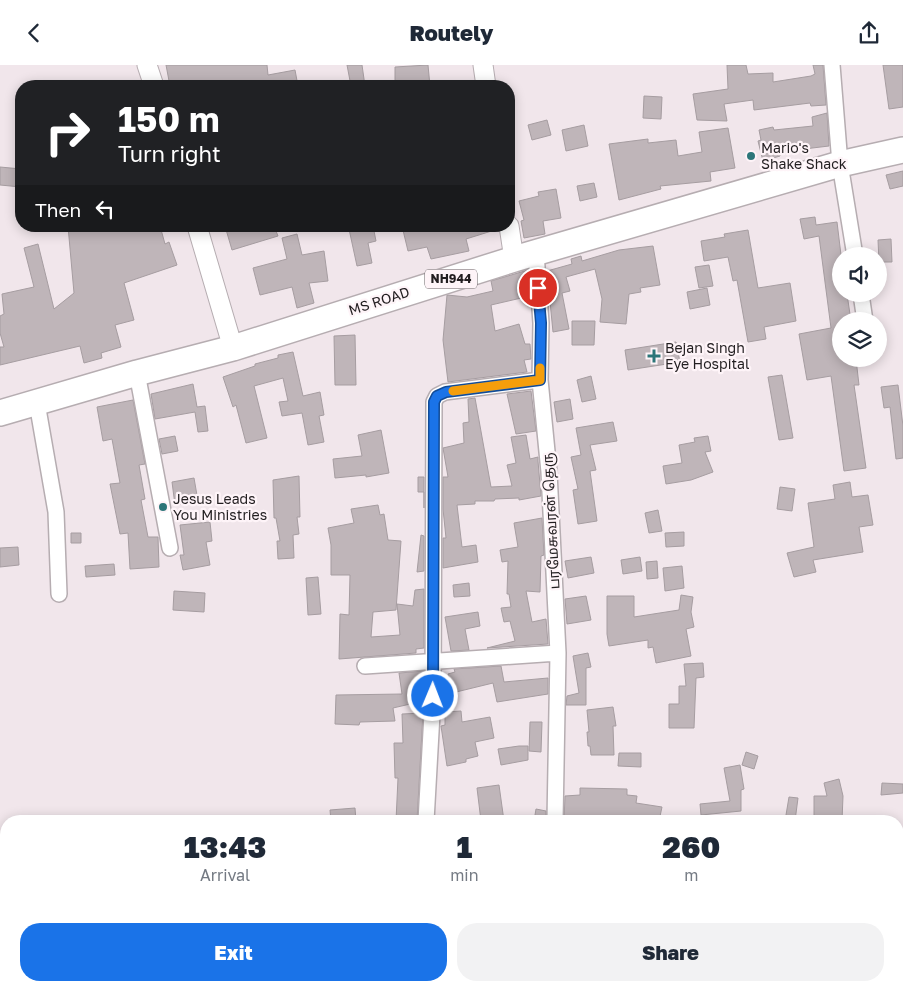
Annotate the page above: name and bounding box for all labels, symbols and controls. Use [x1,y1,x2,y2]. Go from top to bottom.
icon: back [20,19,48,47]
text: Routely [409,19,494,46]
icon: share [855,19,883,47]
text: 150 m [118,98,220,140]
icon: right [35,100,100,165]
place label: Mario's Shake Shack [761,139,847,172]
text: Turn right [118,140,221,167]
marker: Mario's Shake Shack [745,150,757,162]
icon: left [91,195,119,223]
text: Then [35,198,81,221]
map controls [832,247,887,367]
button: sound [832,247,887,302]
pin [517,267,559,309]
road number: NH944 [425,269,477,288]
icon: arrive [524,274,552,302]
street label: MS ROAD [346,283,412,318]
button: layers [832,312,887,367]
place label: Bejan Singh Eye Hospital [665,339,749,372]
marker: Bejan Singh Eye Hospital [647,349,661,363]
street label: பரமேசுவரன் தெரு [538,452,565,590]
place label: Jesus Leads You Ministries [173,490,267,523]
marker: Jesus Leads You Ministries [157,501,169,513]
position arrow [406,669,458,721]
text: 13:43 [184,829,266,865]
text: 1 [456,829,472,865]
text: 260 [662,829,720,865]
text: Arrival [200,865,250,885]
text: min [450,865,478,885]
text: m [684,865,698,885]
button: Exit [20,923,447,981]
button: Share [457,923,884,981]

